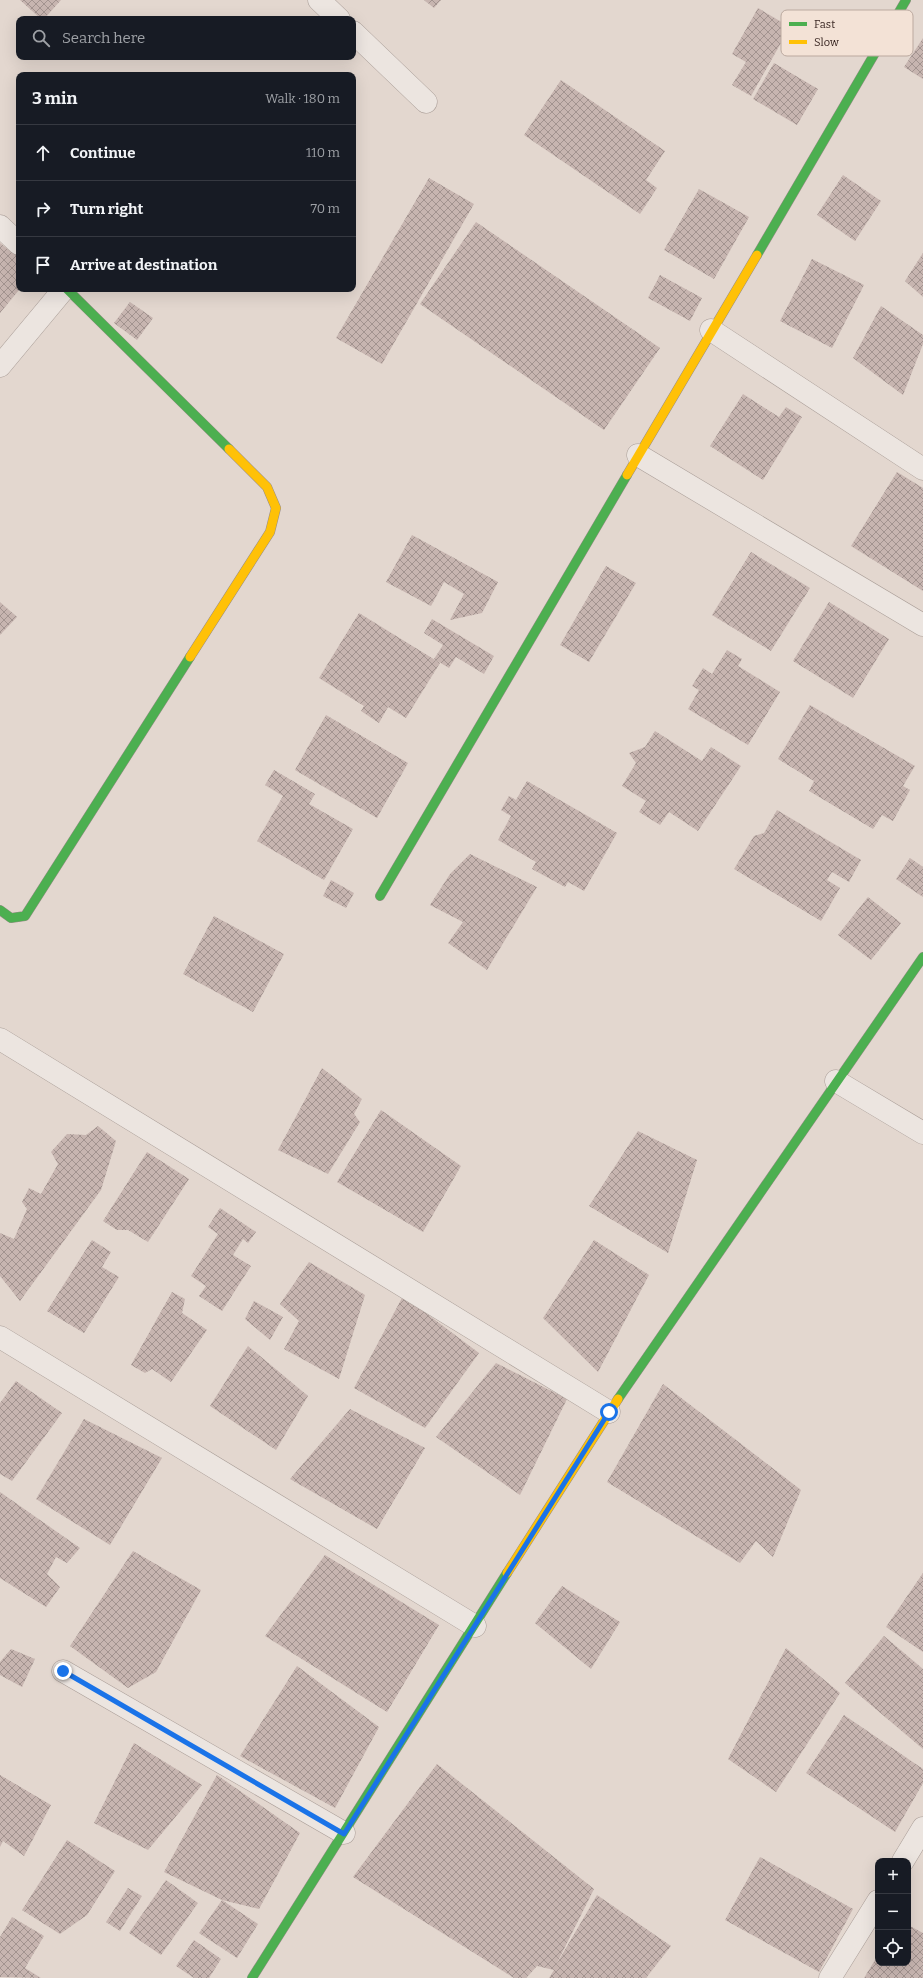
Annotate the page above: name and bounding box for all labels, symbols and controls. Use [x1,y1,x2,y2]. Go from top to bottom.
legend [781,10,913,56]
search box [16,16,356,60]
text: Fast [814,18,835,31]
icon: search [30,27,52,49]
text: Search here [62,29,145,47]
text: Slow [814,36,839,49]
text: 3 min [32,88,77,109]
text: Walk · 180 m [265,91,340,106]
icon: ahead [32,142,54,164]
text: Continue [70,144,136,162]
text: 110 m [306,145,340,160]
icon: right [32,198,54,220]
text: Turn right [70,200,143,218]
text: 70 m [310,201,340,216]
icon: arrive [32,254,54,276]
text: Arrive at destination [70,256,217,274]
route start [600,1403,618,1421]
route end [54,1662,72,1680]
map controls [875,1858,911,1966]
button: + [875,1858,911,1894]
button: − [875,1894,911,1930]
button: locate [875,1930,911,1966]

